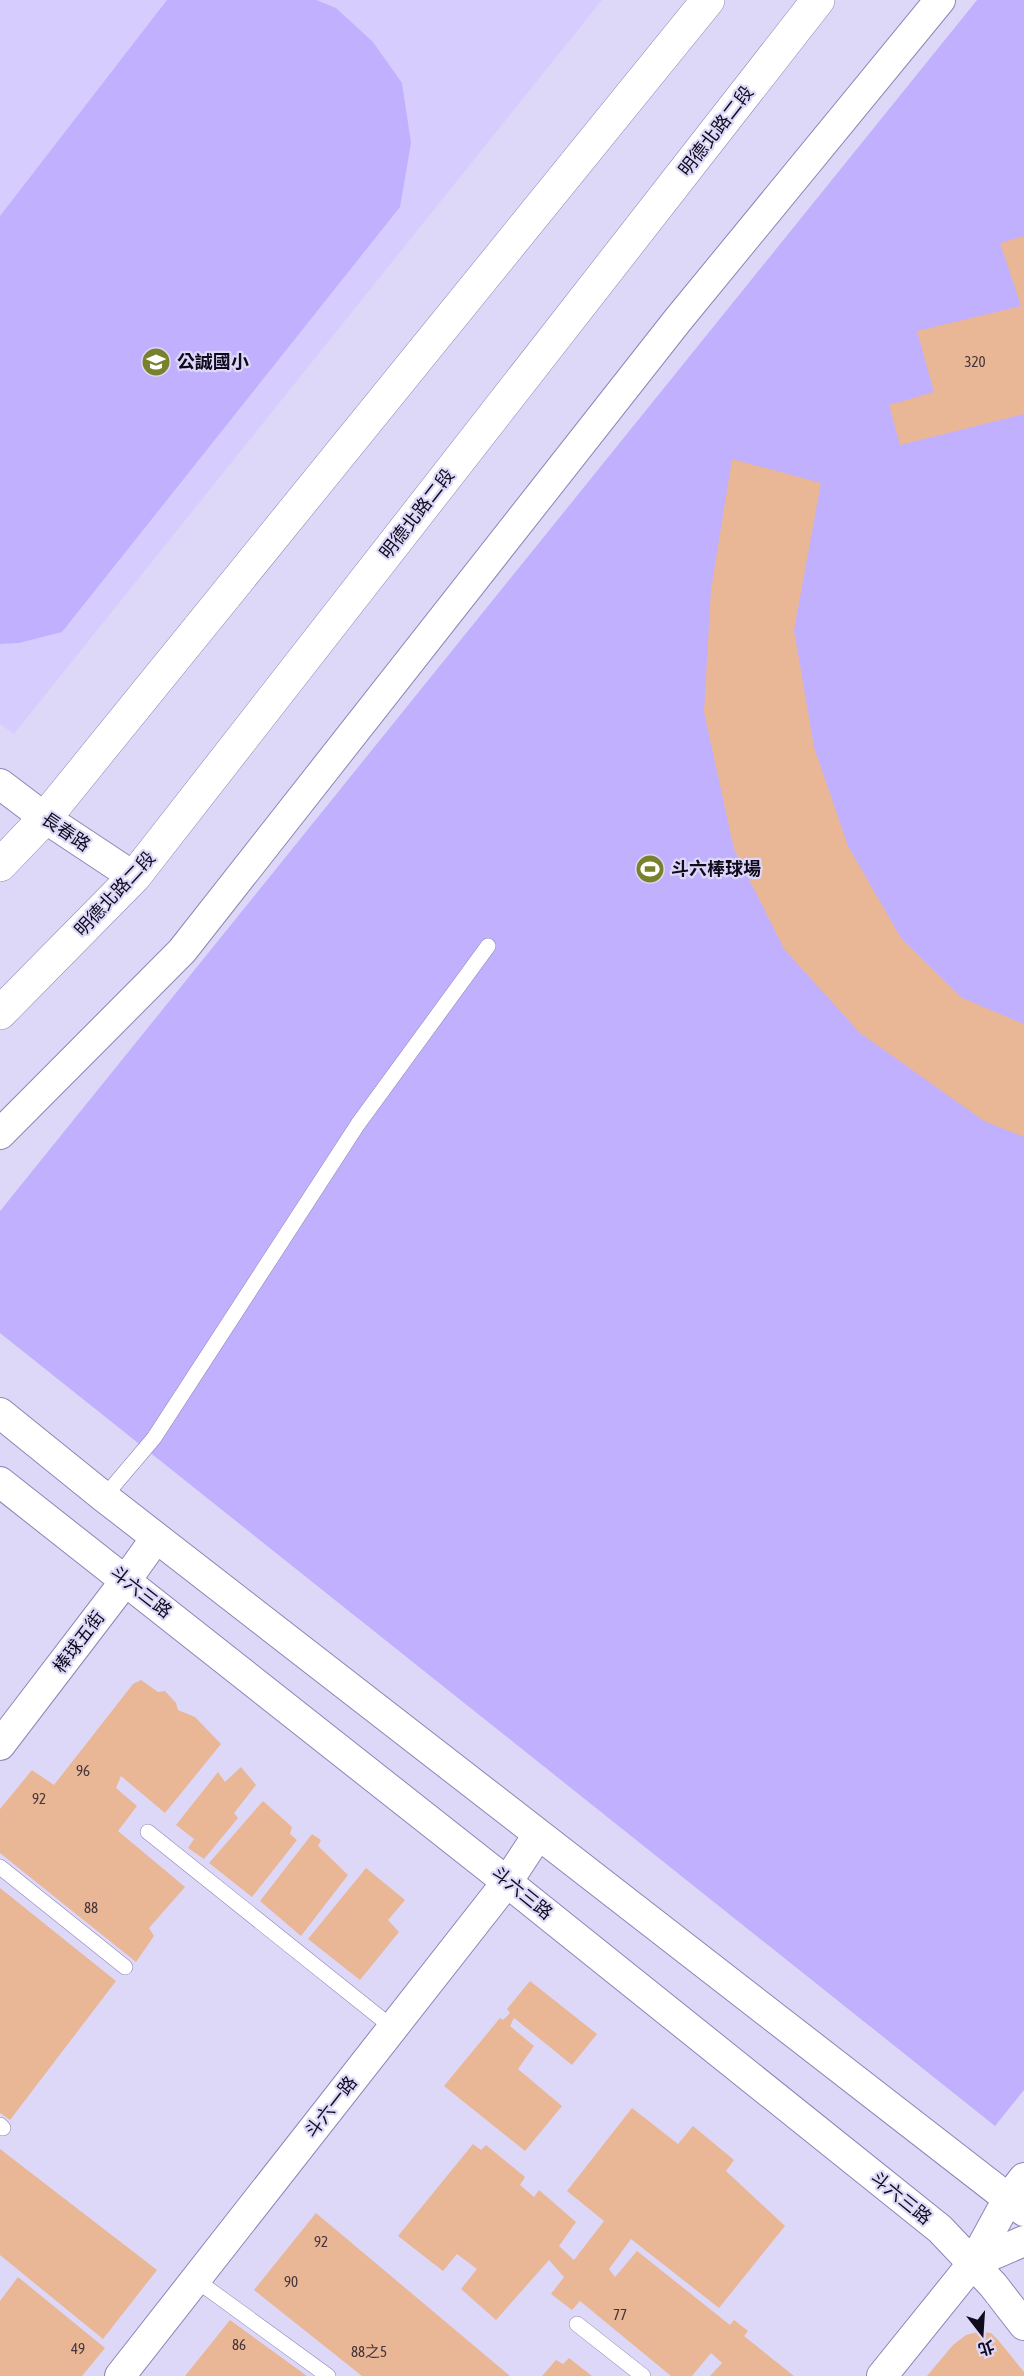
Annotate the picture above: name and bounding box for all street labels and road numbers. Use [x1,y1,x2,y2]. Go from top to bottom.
street label: 明德北路二段 [674,82,757,180]
street label: 明德北路二段 [375,465,458,563]
street label: 長春路 [38,808,95,855]
street label: 明德北路二段 [70,847,159,940]
street label: 斗六三路 [106,1561,176,1622]
street label: 棒球五街 [49,1607,109,1677]
street label: 斗六三路 [488,1862,557,1923]
street label: 斗六一路 [300,2072,361,2142]
street label: 斗六三路 [867,2167,936,2228]

